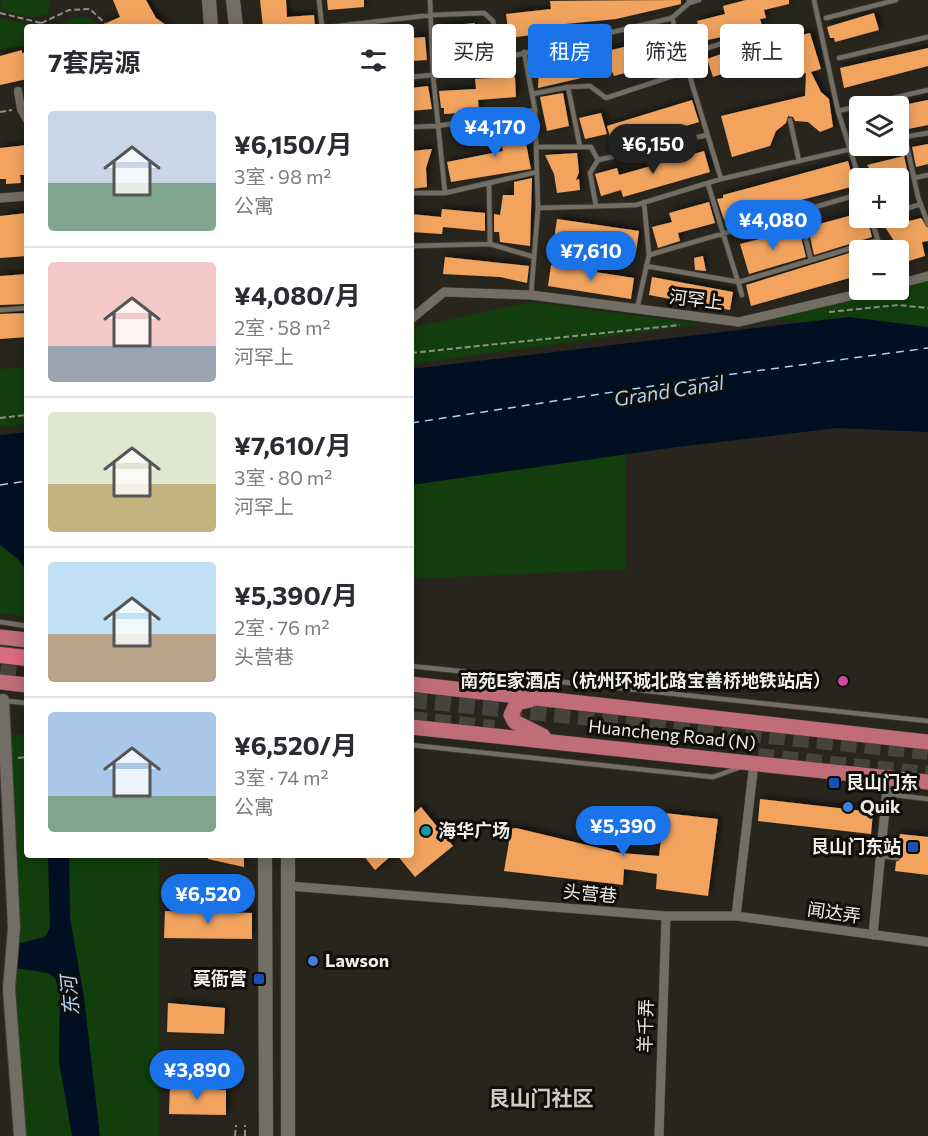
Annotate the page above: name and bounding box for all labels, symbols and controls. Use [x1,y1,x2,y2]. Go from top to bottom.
chip: 买房 [432,24,516,78]
chip: 租房 [528,24,612,78]
chip: 筛选 [624,24,708,78]
chip: 新上 [720,24,804,78]
icon: filters [357,44,390,77]
text: 7套房源 [48,46,140,77]
map controls [849,96,909,300]
button: layers [849,96,909,156]
pin: ¥4,170 [446,107,544,158]
text: ¥4,170 [464,114,526,138]
pin: ¥6,150 [604,124,702,175]
text: ¥6,150/月 [234,128,352,159]
text: ¥6,150 [622,131,684,155]
icon: home [96,135,168,207]
text: 3室 · 98 m² [234,164,331,188]
button: + [849,168,909,228]
text: 公寓 [234,193,274,217]
pin: ¥4,080 [724,200,822,251]
text: ¥4,080 [739,207,807,231]
pin: ¥7,610 [542,231,640,282]
text: ¥7,610 [560,238,622,262]
button: − [849,240,909,300]
text: ¥4,080/月 [234,279,361,310]
street label: 河罕上 [668,285,724,313]
icon: home [96,286,168,358]
text: 2室 · 58 m² [234,315,330,339]
text: 河罕上 [234,344,294,368]
water label: Grand Canal [612,369,726,411]
text: ¥7,610/月 [234,429,352,460]
icon: home [96,436,168,508]
text: 3室 · 80 m² [234,465,332,489]
text: 河罕上 [234,494,294,518]
text: ¥5,390/月 [234,579,358,610]
icon: home [96,586,168,658]
text: 2室 · 76 m² [234,615,329,639]
text: 头营巷 [234,644,294,668]
place label: 南苑E家酒店（杭州环城北路宝善桥地铁站店） [460,669,831,691]
marker: 南苑E家酒店（杭州环城北路宝善桥地铁站店） [836,674,850,688]
street label: Huancheng Road (N) [587,714,757,754]
text: ¥6,520/月 [234,729,357,760]
icon: home [96,736,168,808]
text: 3室 · 74 m² [234,765,328,789]
place label: 艮山门东 [846,771,918,793]
marker: 艮山门东 [827,776,841,790]
text: 公寓 [234,794,274,818]
place label: Quik [860,795,901,817]
marker: Quik [841,800,855,814]
pin: ¥5,390 [574,806,672,857]
text: ¥5,390 [590,813,656,837]
place label: 海华广场 [438,819,510,841]
marker: 海华广场 [419,824,433,838]
place label: 艮山门东站 [811,835,901,857]
marker: 艮山门东站 [906,840,920,854]
pin: ¥6,520 [159,874,257,925]
street label: 头营巷 [562,880,618,906]
text: ¥6,520 [175,881,241,905]
street label: 闻达弄 [806,897,862,927]
place label: Lawson [325,949,389,971]
marker: Lawson [306,954,320,968]
place label: 莫衙营 [193,967,247,989]
water label: 东河 [55,971,83,1017]
marker: 莫衙营 [252,972,266,986]
street label: 羊千弄 [633,999,657,1053]
pin: ¥3,890 [148,1050,246,1101]
text: ¥3,890 [164,1057,230,1081]
district label: 艮山门社区 [489,1085,594,1110]

